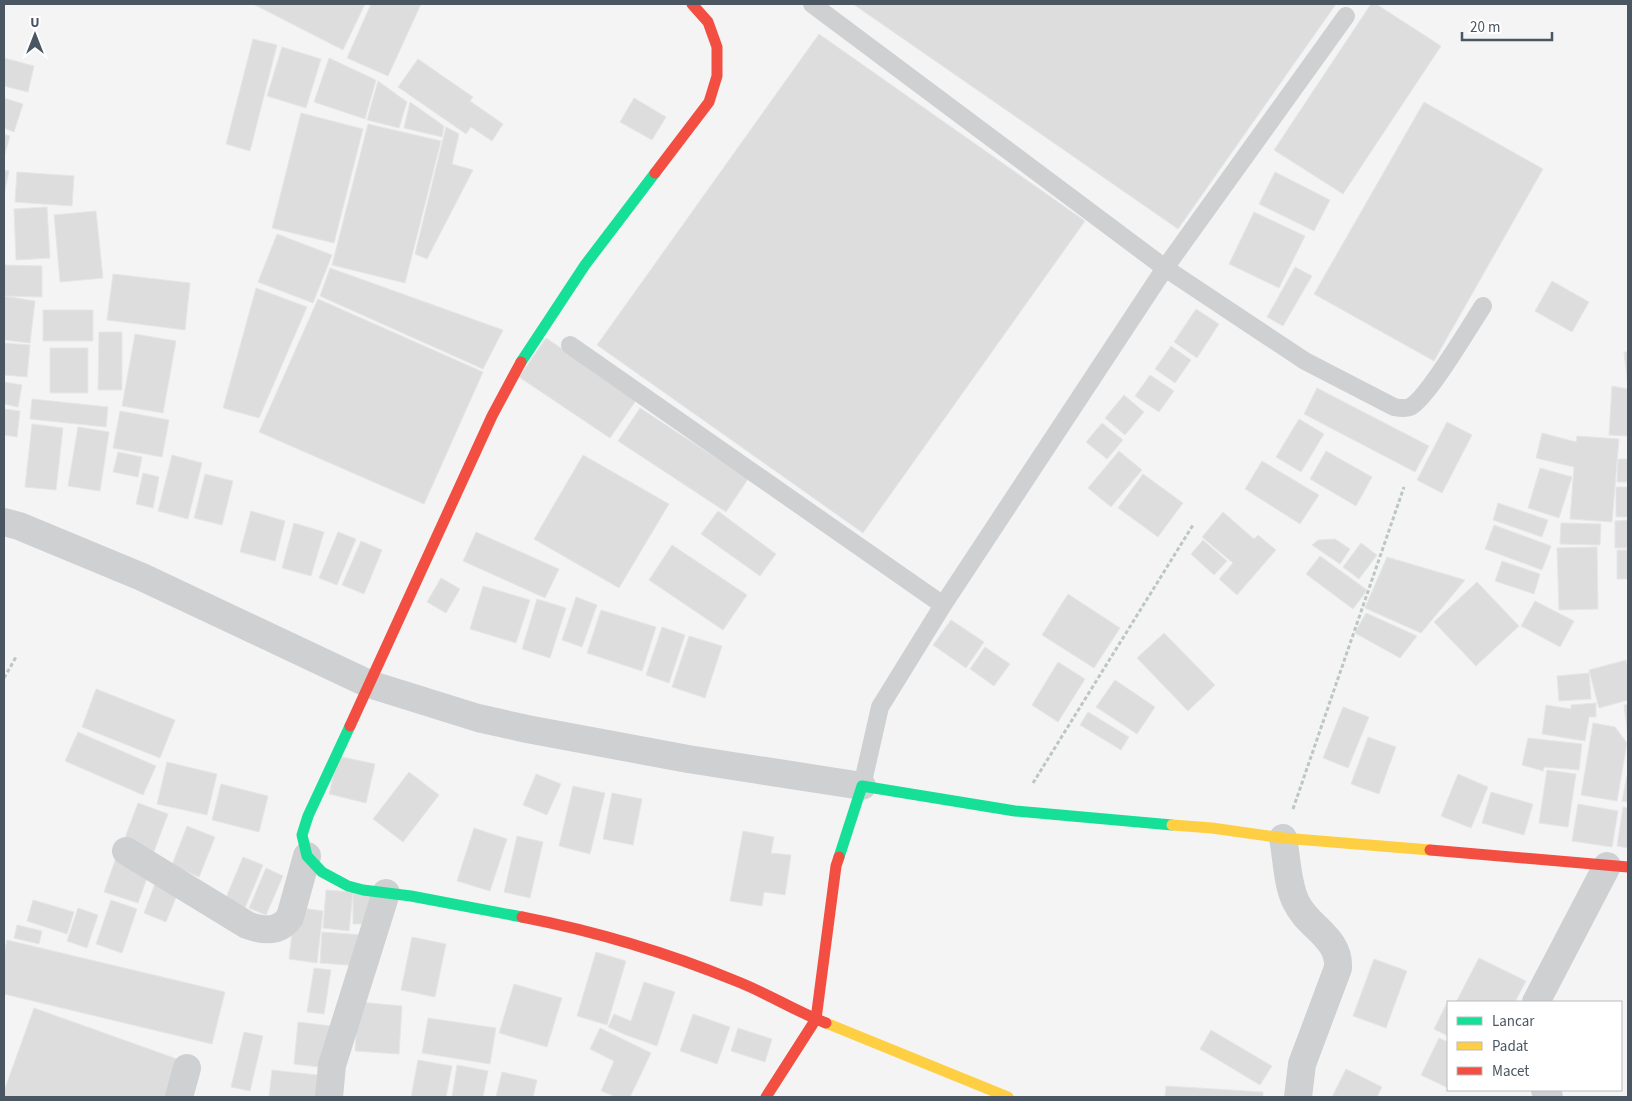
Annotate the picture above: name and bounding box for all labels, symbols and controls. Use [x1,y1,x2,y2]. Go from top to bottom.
north arrow [10,10,60,60]
scale bar [1462,10,1552,42]
text: U [30,13,40,33]
text: 20 m [1470,17,1500,38]
legend [1447,1001,1622,1091]
text: Lancar [1492,1011,1535,1032]
text: Padat [1492,1036,1528,1057]
text: Macet [1492,1061,1529,1082]

